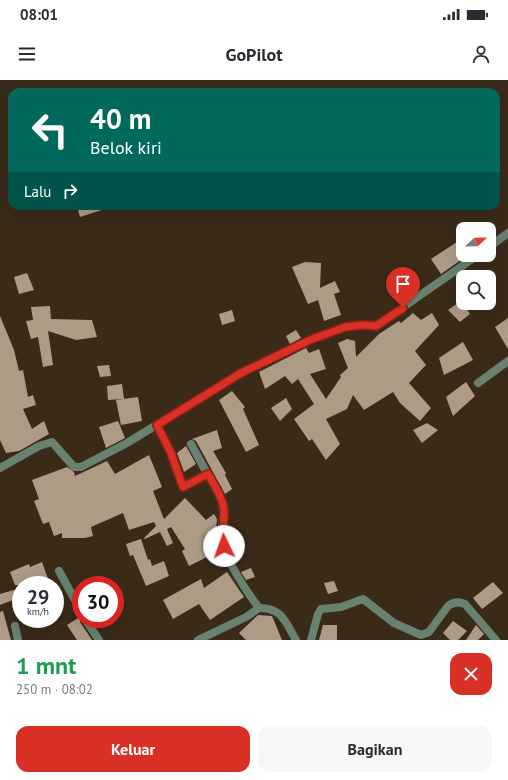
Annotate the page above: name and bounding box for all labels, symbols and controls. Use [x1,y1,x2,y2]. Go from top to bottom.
text: 08:01 [20,5,58,24]
icon: menu [16,43,38,65]
text: GoPilot [225,43,283,66]
icon: person [470,43,492,65]
text: 40 m [90,100,151,137]
icon: left [24,104,76,156]
text: Belok kiri [90,136,162,159]
icon: right [59,180,81,202]
text: Lalu [24,182,51,201]
north arrow [456,222,496,262]
map controls [456,222,496,310]
pin [386,267,420,308]
button: search [456,270,496,310]
icon: arrive [392,273,414,295]
position arrow [203,525,245,567]
speed limit sign: 30 [72,576,124,628]
text: 29 [27,584,49,610]
text: km/h [27,605,49,618]
text: 1 mnt [16,650,76,681]
button: close [450,653,492,695]
text: 250 m · 08:02 [16,681,93,698]
button: Keluar [16,726,250,772]
button: Bagikan [258,726,492,772]

